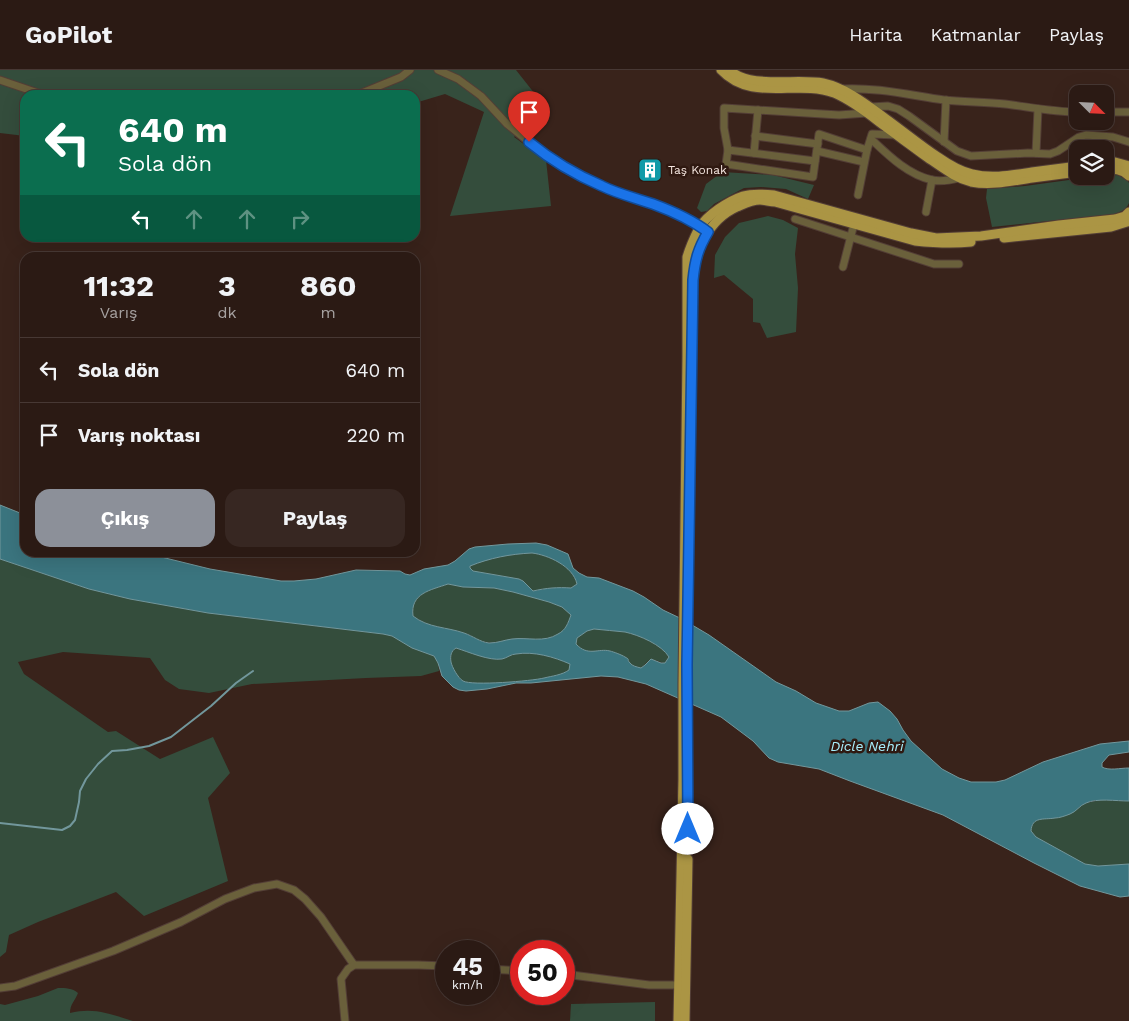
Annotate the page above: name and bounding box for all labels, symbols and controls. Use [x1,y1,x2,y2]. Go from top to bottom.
text: GoPilot [25,21,112,49]
text: Harita [849,24,902,45]
text: Katmanlar [930,24,1021,45]
text: Paylaş [1049,24,1104,45]
north arrow [1069,85,1114,130]
map controls [1069,85,1114,185]
pin [508,91,550,142]
icon: arrive [515,98,543,126]
text: 640 m [118,109,228,151]
icon: left [35,110,100,175]
button: layers [1069,140,1114,185]
text: Sola dön [118,151,212,176]
building icon: Taş Konak [637,157,663,183]
place label: Taş Konak [668,163,727,177]
icon: left [127,205,155,233]
icon: ahead [180,205,208,233]
icon: ahead [233,205,261,233]
icon: right [286,205,314,233]
text: 11:32 [83,268,154,303]
text: 3 [218,268,236,303]
text: 860 [300,268,357,303]
text: Varış [100,303,138,322]
text: dk [217,303,237,322]
text: m [321,303,336,322]
icon: left [35,356,63,384]
text: Sola dön [78,359,159,382]
text: 640 m [345,359,405,382]
icon: arrive [35,421,63,449]
text: Varış noktası [78,424,200,447]
text: 220 m [346,424,405,447]
button: Çıkış [35,489,215,547]
button: Paylaş [225,489,405,547]
water label: Dicle Nehri [830,738,904,754]
position arrow [661,802,713,854]
speed limit sign: 50 [510,940,575,1005]
text: 45 [452,952,483,981]
text: km/h [452,978,483,992]

